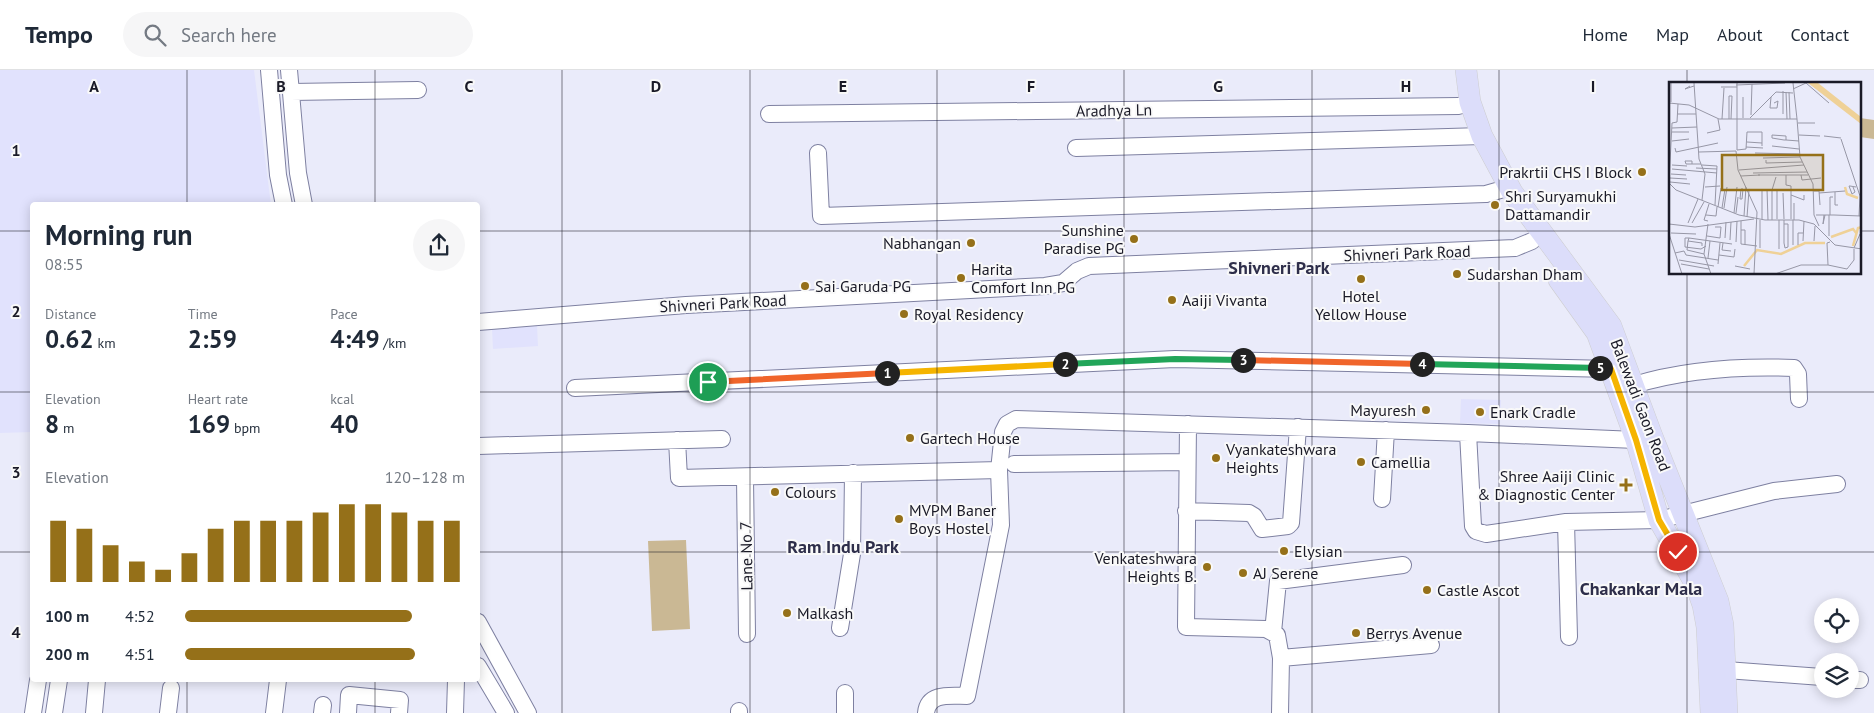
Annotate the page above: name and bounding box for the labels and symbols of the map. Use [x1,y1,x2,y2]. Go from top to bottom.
text: A [89,76,99,96]
text: B [276,76,286,96]
text: C [465,76,474,96]
text: D [651,76,661,96]
text: E [839,76,847,96]
text: F [1027,76,1035,96]
text: G [1213,76,1223,96]
text: H [1401,76,1411,96]
text: I [1591,76,1595,96]
inset map [1669,82,1862,275]
street label: Aradhya Ln [1076,99,1152,121]
text: 1 [11,140,21,160]
place label: Prakrtii CHS I Block [1499,162,1632,182]
marker: Prakrtii CHS I Block [1636,166,1648,178]
place label: Shri Suryamukhi Dattamandir [1505,186,1617,224]
marker: Shri Suryamukhi Dattamandir [1489,199,1501,211]
place label: Sunshine Paradise PG [1044,220,1124,258]
place label: Nabhangan [883,233,961,253]
marker: Sunshine Paradise PG [1128,233,1140,245]
marker: Nabhangan [965,237,977,249]
street label: Shivneri Park Road [1343,241,1471,265]
district label: Shivneri Park [1228,256,1330,279]
place label: Harita Comfort Inn PG [971,259,1075,297]
place label: Sudarshan Dham [1467,264,1583,284]
marker: Sudarshan Dham [1451,268,1463,280]
marker: Harita Comfort Inn PG [955,272,967,284]
marker: Hotel Yellow House [1355,273,1367,285]
place label: Sai Garuda PG [815,276,911,296]
marker: Sai Garuda PG [799,280,811,292]
place label: Hotel Yellow House [1315,286,1407,324]
street label: Shivneri Park Road [659,290,787,316]
place label: Aaiji Vivanta [1182,290,1267,310]
marker: Aaiji Vivanta [1166,294,1178,306]
text: 2 [11,301,21,321]
place label: Royal Residency [914,304,1024,324]
marker: Royal Residency [898,308,910,320]
street label: Balewadi Gaon Road [1607,336,1675,474]
pin: 3 [1230,348,1256,372]
pin: 2 [1052,352,1078,376]
pin: 4 [1410,352,1434,376]
pin: 5 [1588,356,1612,380]
pin: 1 [874,360,900,386]
pin [687,361,729,403]
place label: Mayuresh [1350,400,1416,420]
place label: Enark Cradle [1490,402,1576,422]
marker: Mayuresh [1420,404,1432,416]
marker: Enark Cradle [1474,406,1486,418]
place label: Gartech House [920,428,1020,448]
marker: Gartech House [904,432,916,444]
place label: Vyankateshwara Heights [1225,439,1336,477]
marker: Vyankateshwara Heights [1210,452,1222,464]
place label: Camellia [1371,452,1431,472]
marker: Camellia [1355,456,1367,468]
text: 3 [11,462,21,482]
place label: Shree Aaiji Clinic & Diagnostic Center [1477,466,1616,504]
marker: Shree Aaiji Clinic & Diagnostic Center [1619,478,1633,492]
place label: Colours [785,482,836,502]
marker: Colours [769,486,781,498]
place label: MVPM Baner Boys Hostel [909,500,997,538]
marker: MVPM Baner Boys Hostel [893,513,905,525]
street label: Lane No 7 [735,521,757,591]
pin [1657,531,1699,573]
district label: Ram Indu Park [787,535,899,558]
place label: Elysian [1294,541,1342,561]
marker: Elysian [1278,545,1290,557]
place label: Venkateshwara Heights B. [1093,548,1197,586]
marker: Venkateshwara Heights B. [1201,561,1213,573]
place label: AJ Serene [1253,563,1318,583]
marker: AJ Serene [1237,567,1249,579]
district label: Chakankar Mala [1580,577,1702,600]
place label: Castle Ascot [1437,580,1520,600]
marker: Castle Ascot [1421,584,1433,596]
place label: Malkash [797,603,853,623]
marker: Malkash [781,607,793,619]
text: 4 [11,622,21,642]
place label: Berrys Avenue [1366,623,1462,643]
marker: Berrys Avenue [1350,627,1362,639]

